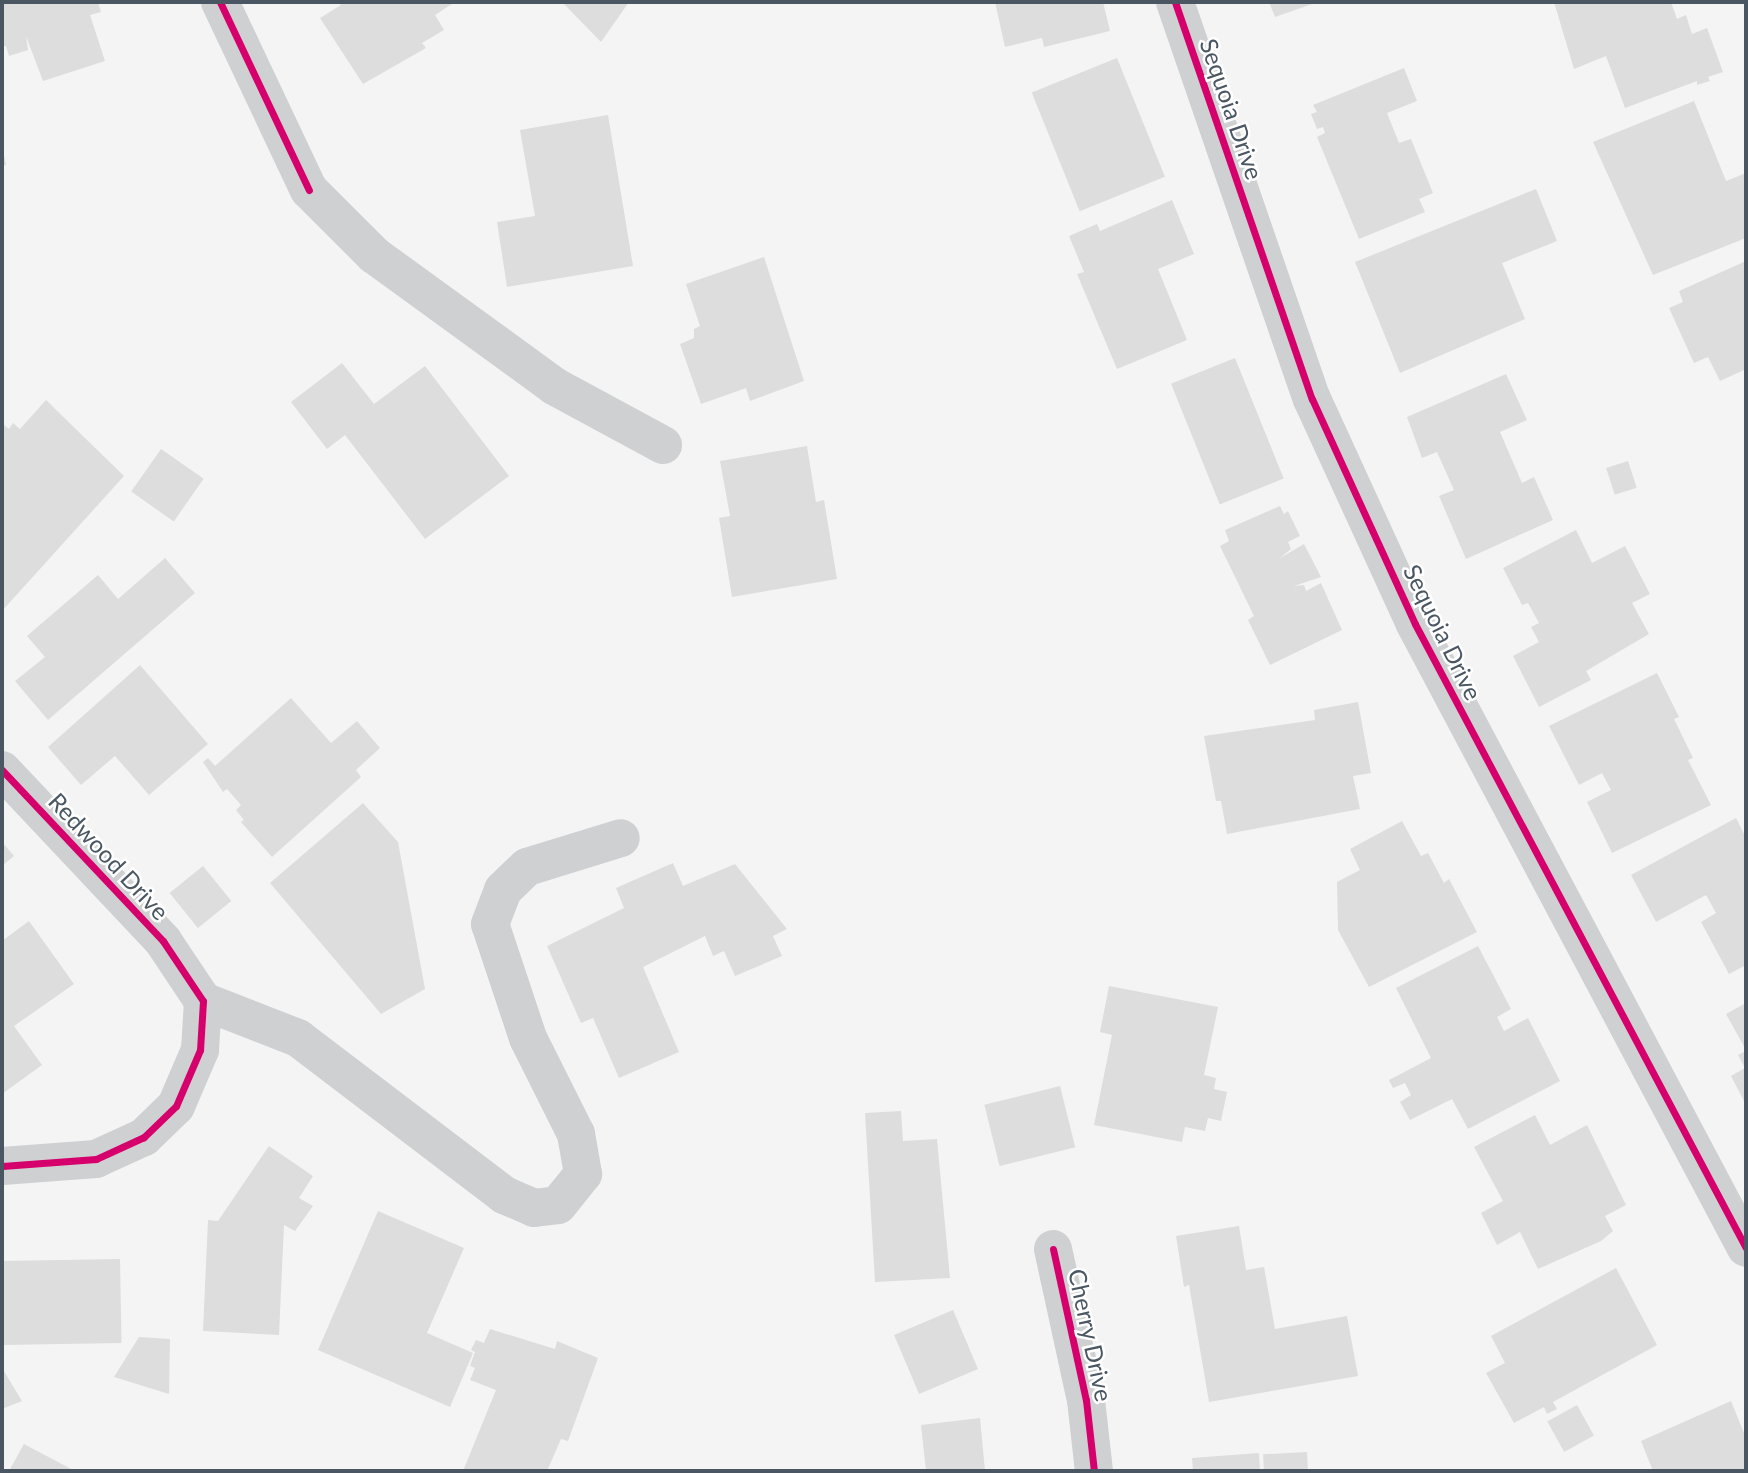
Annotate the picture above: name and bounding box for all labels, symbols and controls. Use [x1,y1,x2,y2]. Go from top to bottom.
street label: Sequoia Drive [1194,35,1270,183]
street label: Sequoia Drive [1398,560,1488,704]
street label: Redwood Drive [43,787,175,925]
street label: Cherry Drive [1063,1266,1119,1404]

